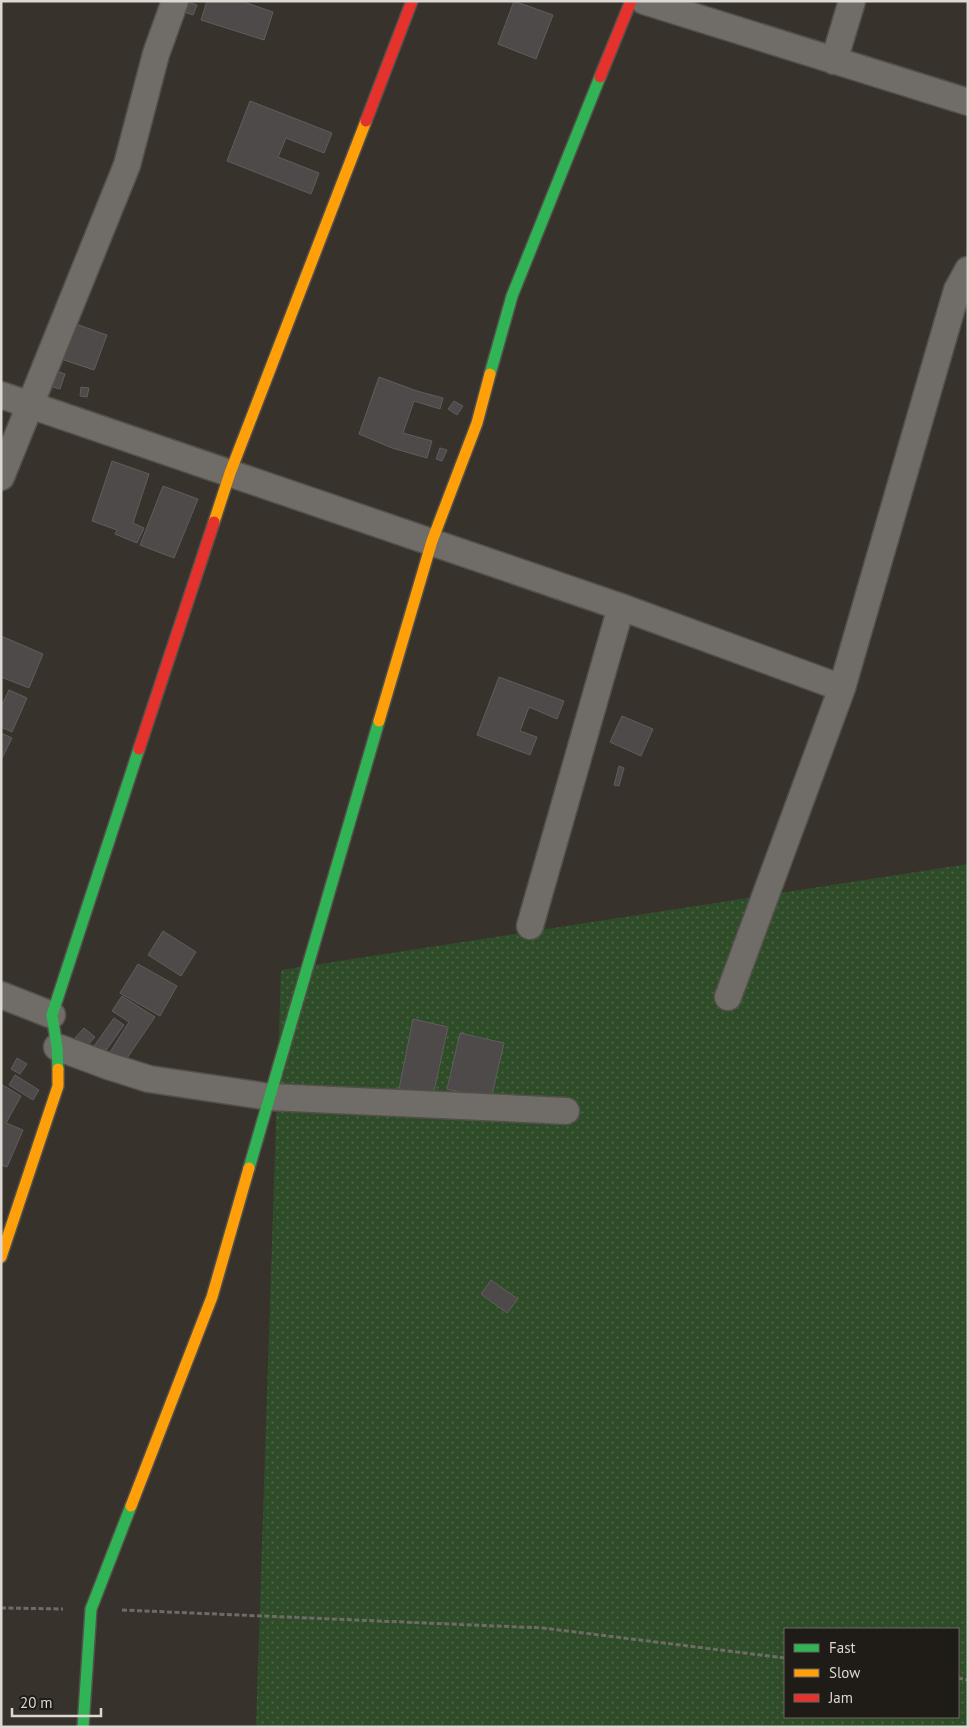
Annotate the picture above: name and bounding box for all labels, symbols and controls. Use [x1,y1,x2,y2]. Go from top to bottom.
legend [784,1628,959,1718]
text: Fast [829,1638,856,1657]
text: Slow [829,1663,860,1682]
scale bar [12,1686,101,1718]
text: Jam [828,1688,853,1707]
text: 20 m [20,1693,53,1712]

